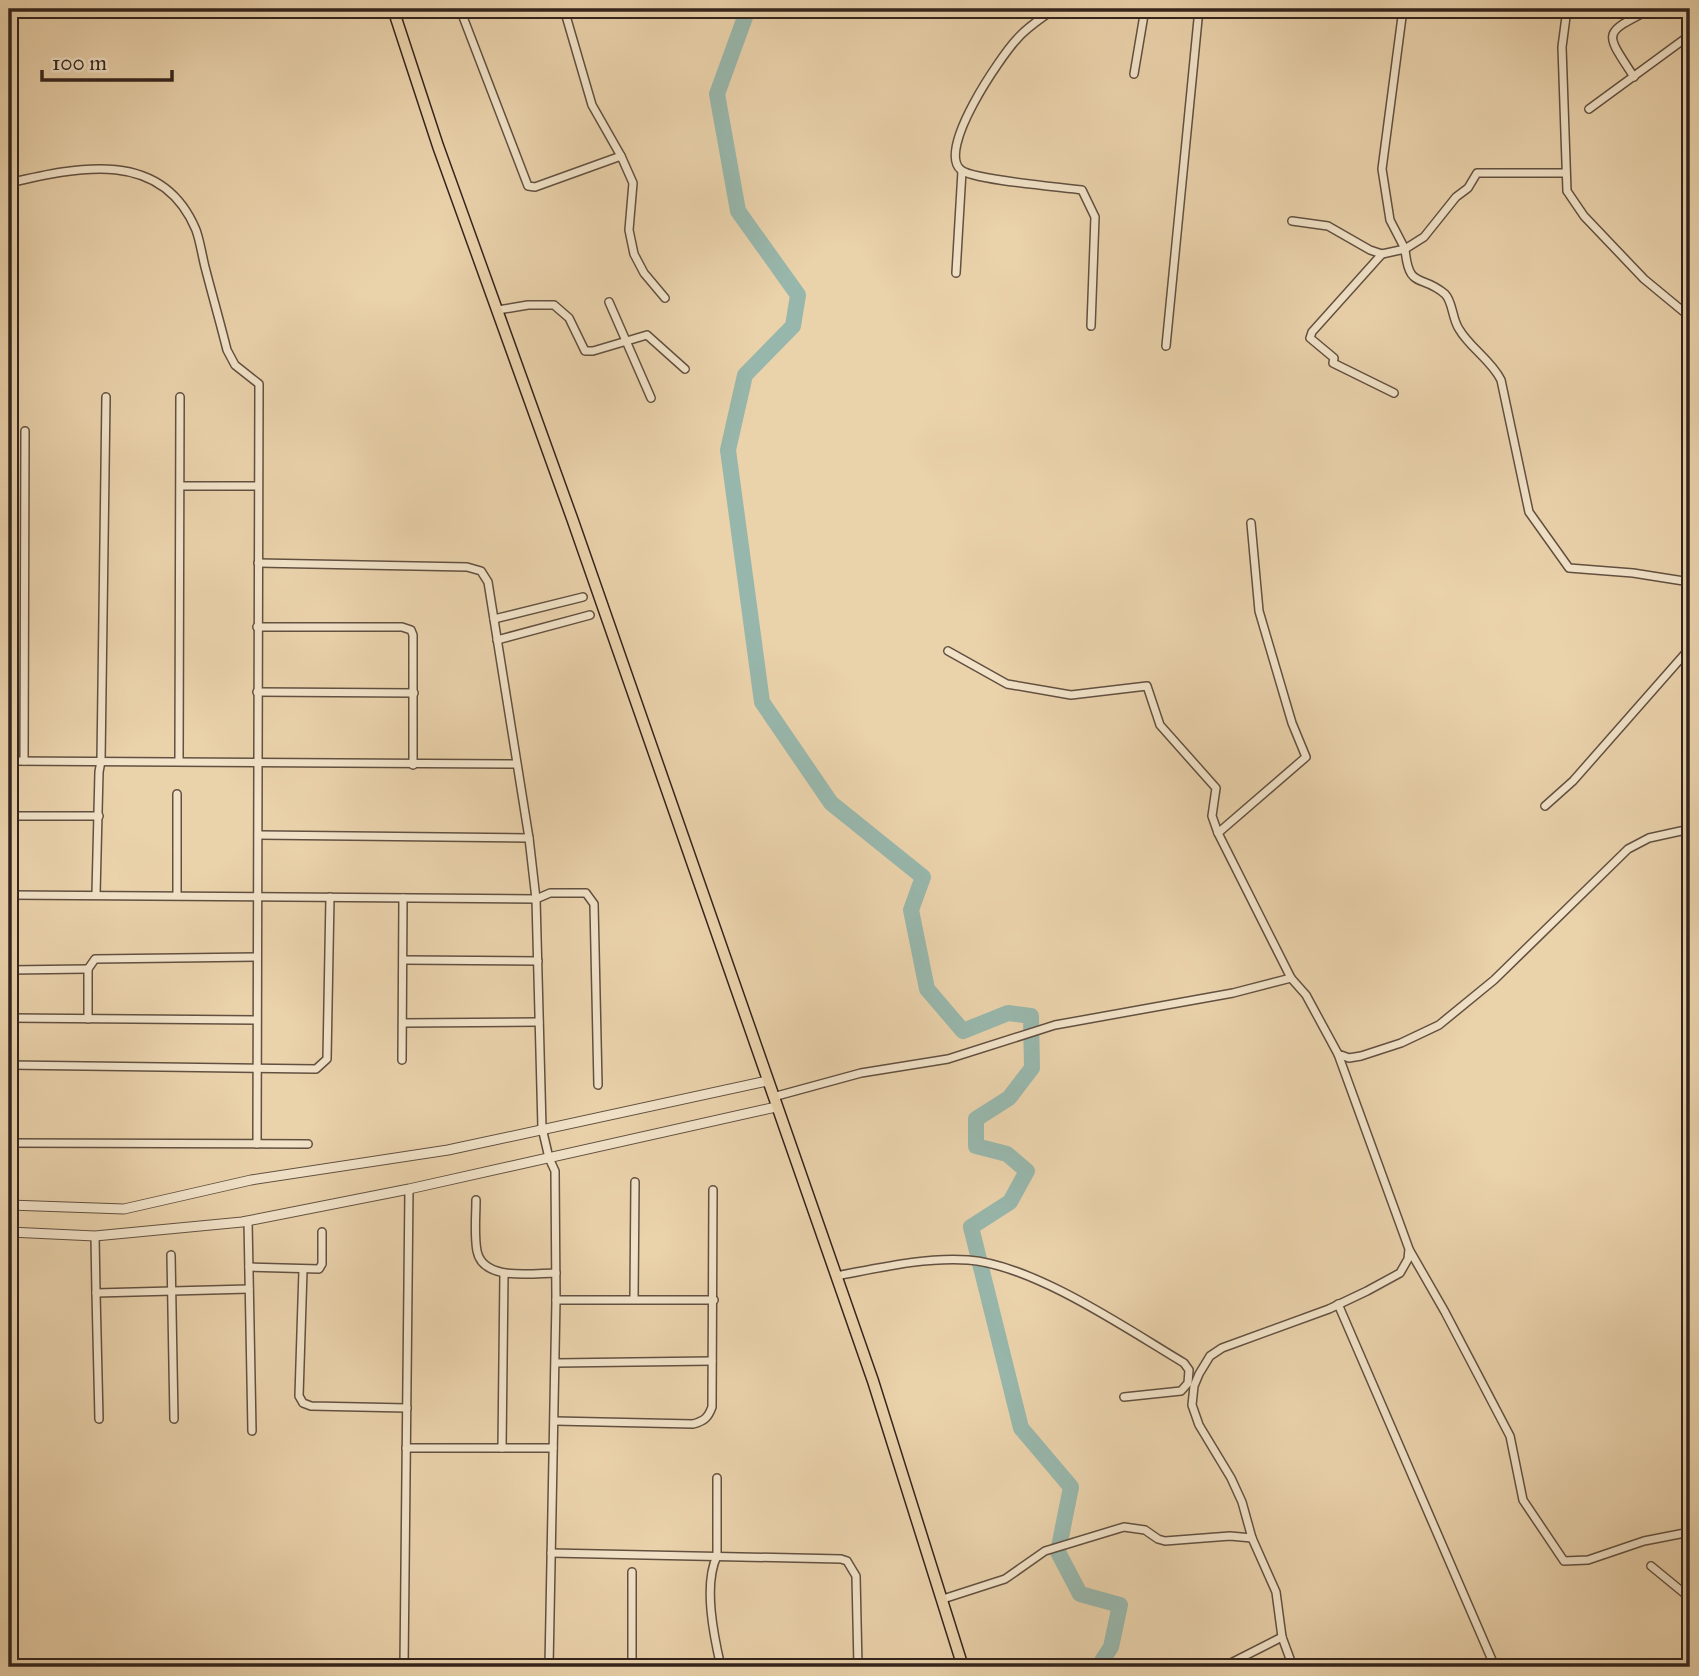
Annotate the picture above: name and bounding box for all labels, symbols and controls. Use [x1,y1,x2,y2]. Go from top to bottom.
scale bar [42,38,172,82]
text: 100 m [52,50,107,76]

